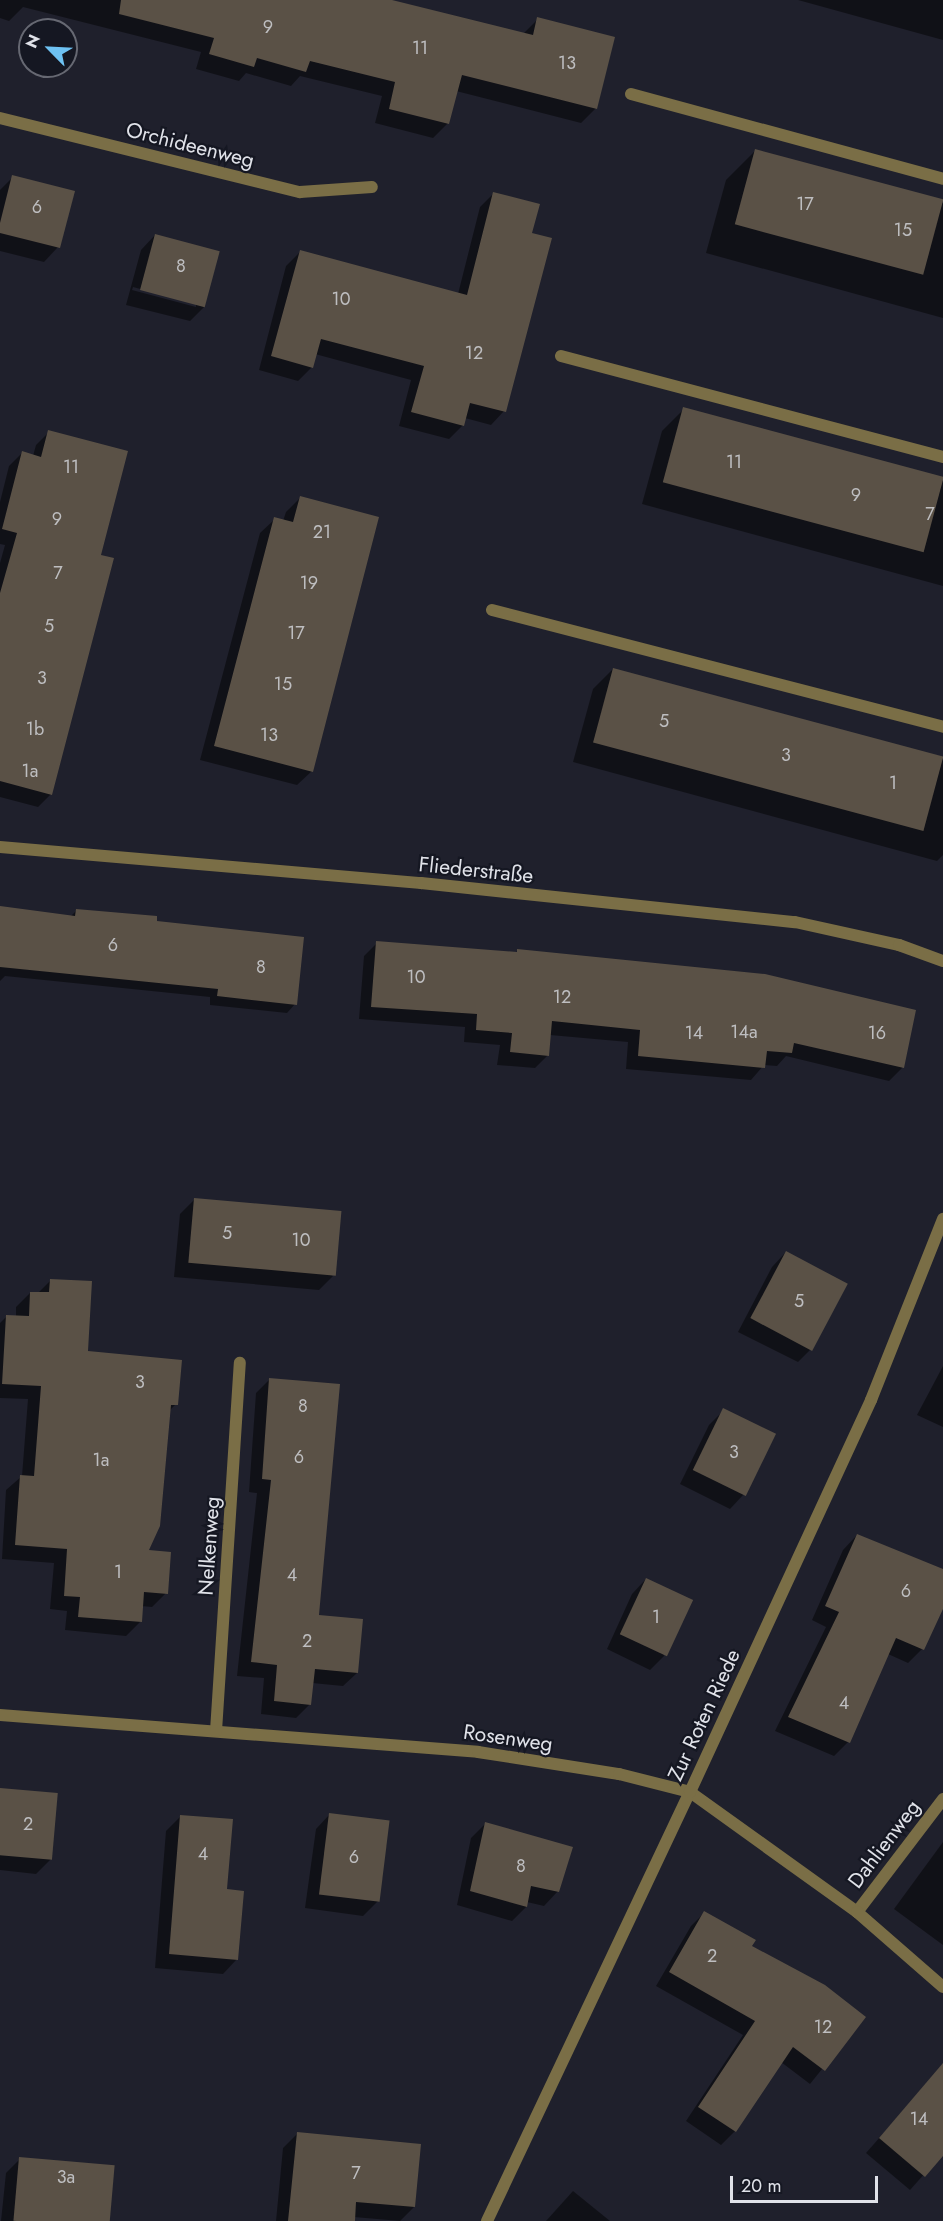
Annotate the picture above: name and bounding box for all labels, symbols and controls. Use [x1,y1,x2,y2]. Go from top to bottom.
house number: 9 [263,16,273,38]
north arrow [18,18,78,78]
text: N [20,31,46,52]
house number: 11 [412,37,428,59]
house number: 13 [558,52,576,74]
street label: Orchideenweg [123,117,257,173]
house number: 17 [796,193,814,215]
house number: 6 [32,196,42,218]
house number: 15 [894,219,912,241]
house number: 8 [176,255,186,277]
house number: 10 [332,288,350,310]
house number: 12 [465,342,483,364]
house number: 11 [726,451,742,473]
house number: 11 [63,456,79,478]
house number: 9 [851,484,861,506]
house number: 7 [925,503,935,525]
house number: 9 [52,508,62,530]
house number: 21 [313,521,331,543]
house number: 7 [53,562,63,584]
house number: 19 [300,572,318,594]
house number: 5 [44,615,54,637]
house number: 17 [287,622,305,644]
house number: 3 [37,667,47,689]
house number: 15 [274,673,292,695]
house number: 5 [659,710,669,732]
house number: 1b [26,718,44,740]
house number: 13 [260,724,278,746]
house number: 3 [781,744,791,766]
house number: 1a [22,760,38,782]
house number: 1 [889,772,897,794]
street label: Fliederstraße [417,851,535,889]
house number: 6 [108,934,118,956]
house number: 8 [256,956,266,978]
house number: 10 [407,966,425,988]
house number: 12 [553,986,571,1008]
house number: 14a [730,1021,758,1043]
house number: 14 [685,1022,703,1044]
house number: 16 [868,1022,886,1044]
house number: 5 [222,1222,232,1244]
house number: 10 [292,1229,310,1251]
house number: 5 [794,1290,804,1312]
house number: 3 [135,1371,145,1393]
house number: 8 [298,1395,308,1417]
house number: 3 [729,1441,739,1463]
house number: 6 [294,1446,304,1468]
house number: 1a [93,1449,109,1471]
street label: Nelkenweg [193,1496,225,1596]
house number: 1 [114,1561,122,1583]
house number: 4 [287,1564,297,1586]
house number: 6 [901,1580,911,1602]
house number: 1 [652,1606,660,1628]
house number: 2 [302,1630,312,1652]
street label: Zur Roten Riede [662,1645,746,1785]
house number: 4 [839,1692,849,1714]
street label: Rosenweg [462,1719,554,1757]
street label: Dahlienweg [843,1795,925,1893]
house number: 2 [23,1813,33,1835]
house number: 4 [198,1843,208,1865]
house number: 6 [349,1846,359,1868]
house number: 8 [516,1855,526,1877]
house number: 2 [707,1945,717,1967]
house number: 12 [814,2016,832,2038]
house number: 14 [910,2108,928,2130]
house number: 7 [351,2162,361,2184]
scale bar [733,2164,882,2202]
house number: 3a [57,2166,75,2188]
text: 20 m [741,2173,781,2199]

